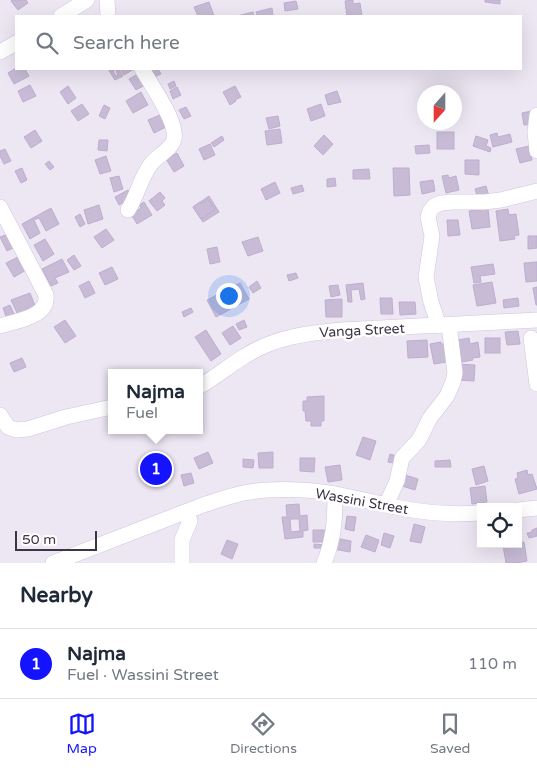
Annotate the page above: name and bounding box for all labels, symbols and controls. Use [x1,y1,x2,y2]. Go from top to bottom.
search box [15,15,522,70]
icon: search [33,29,61,57]
text: Search here [73,32,180,54]
north arrow [417,85,462,130]
your location [216,283,242,309]
street label: Vanga Street [319,320,406,341]
popup [108,369,203,434]
text: Najma [126,381,185,403]
text: Fuel [126,403,158,423]
pin: 1 [140,450,172,488]
street label: Wassini Street [314,485,410,518]
map controls [477,503,522,548]
button: locate [477,503,522,548]
scale bar [15,528,98,551]
text: 50 m [22,531,56,548]
text: Nearby [20,583,93,608]
text: Najma [67,643,126,665]
text: 1 [31,654,41,674]
text: 110 m [468,654,517,674]
text: Fuel · Wassini Street [67,665,219,685]
tab: Map [67,710,97,757]
tab: Directions [230,710,297,757]
tab: Saved [430,710,470,757]

